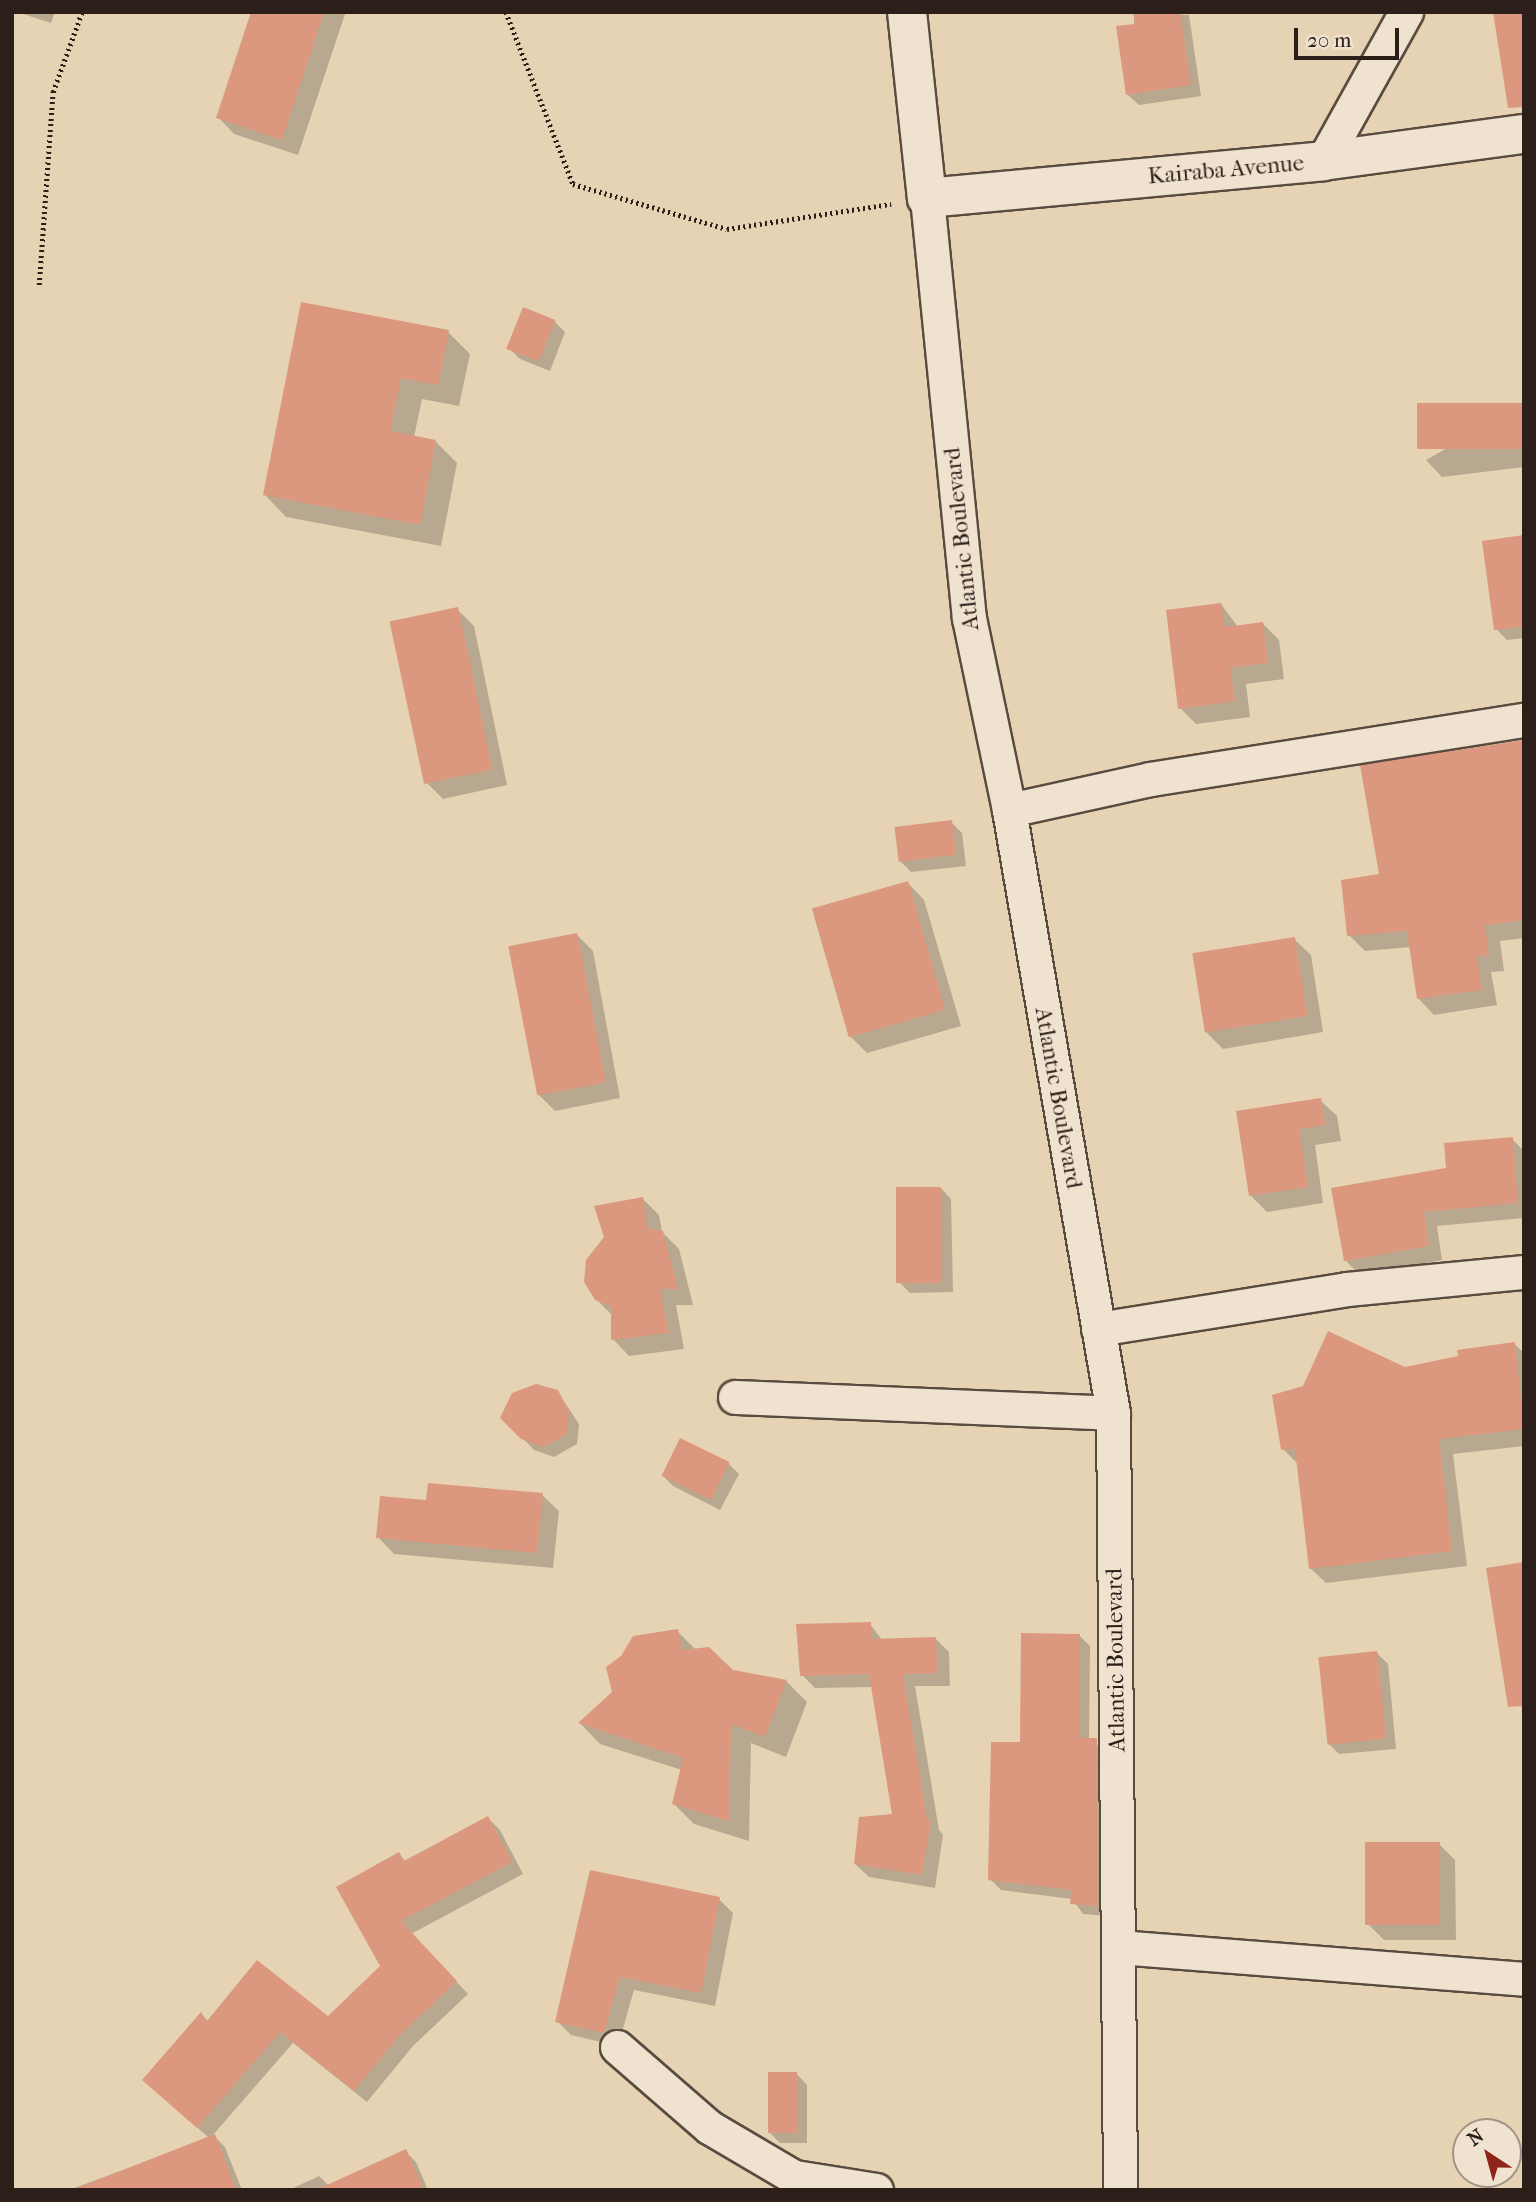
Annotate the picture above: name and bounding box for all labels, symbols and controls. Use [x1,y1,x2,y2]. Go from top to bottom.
scale bar [1298,14,1403,58]
text: 20 m [1307,28,1351,52]
street label: Kairaba Avenue [1147,149,1305,191]
street label: Atlantic Boulevard [939,446,985,632]
street label: Atlantic Boulevard [1028,1005,1088,1191]
street label: Atlantic Boulevard [1101,1568,1131,1752]
north arrow [1452,2118,1522,2188]
text: N [1464,2124,1488,2151]

